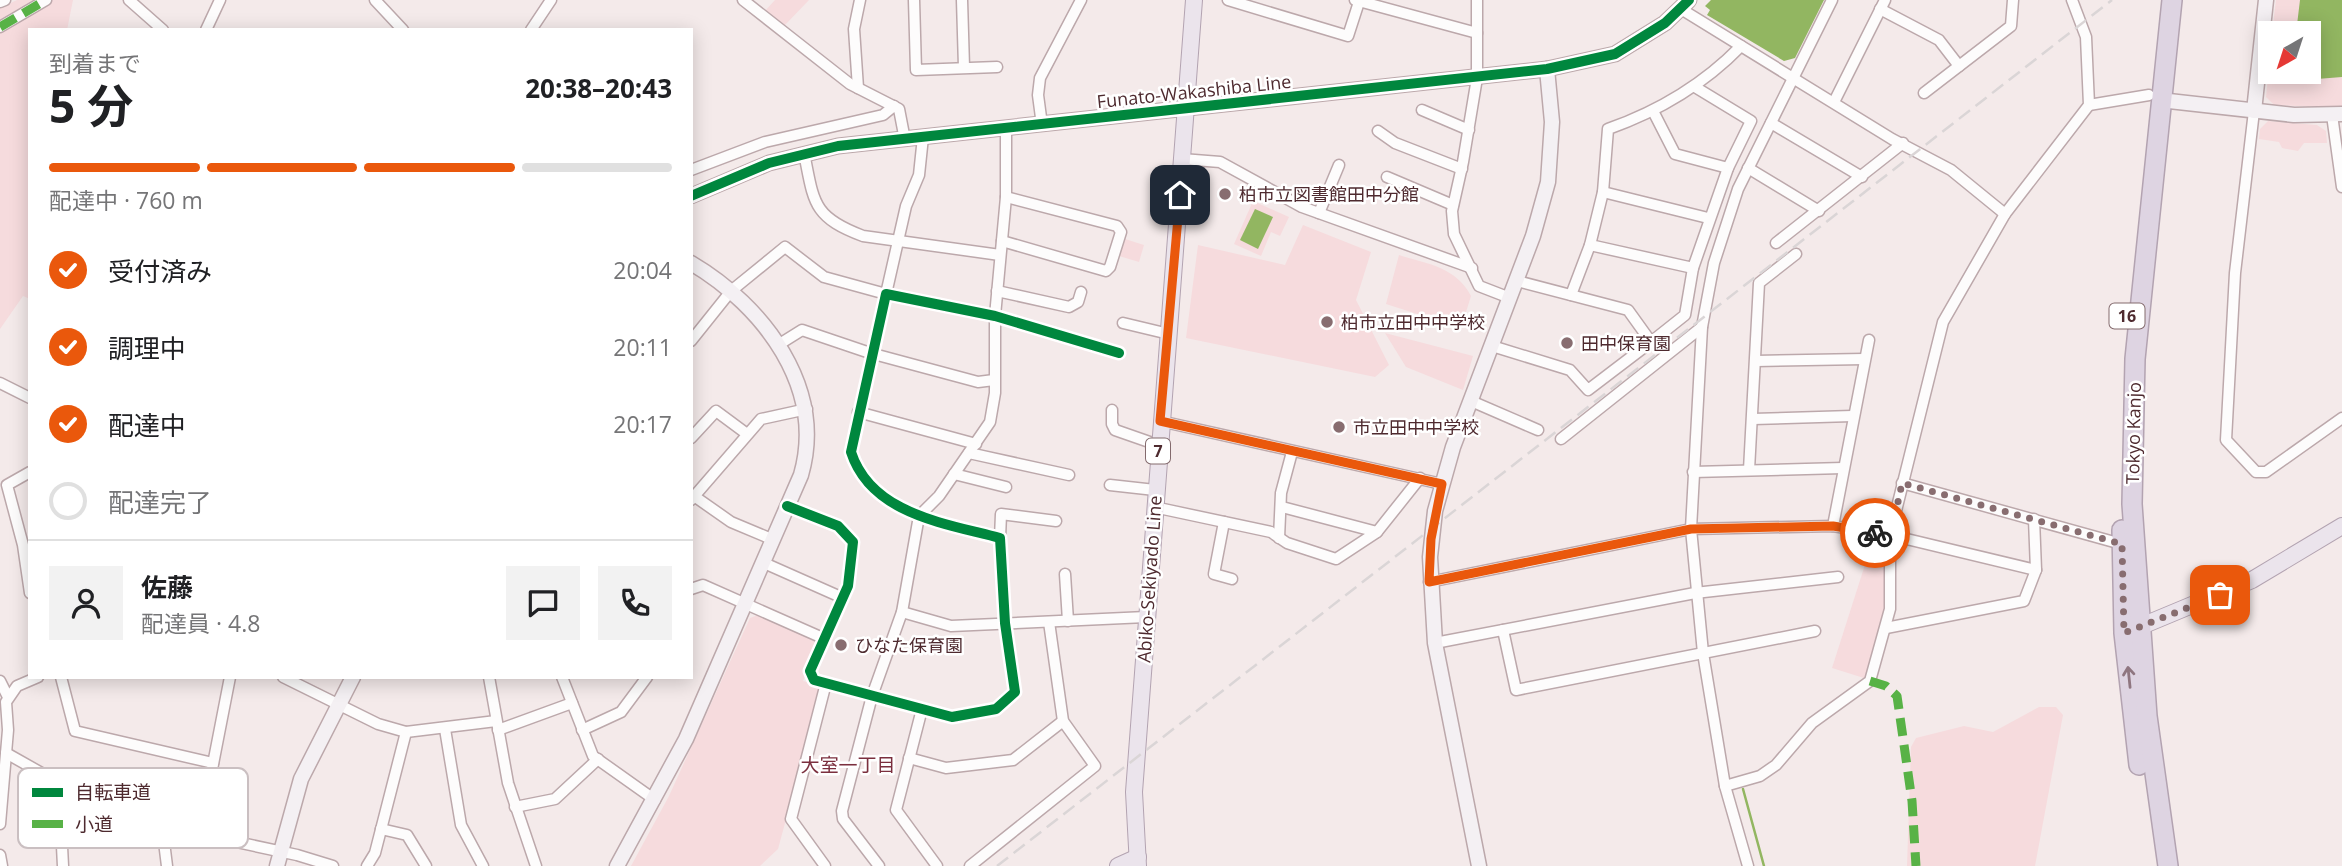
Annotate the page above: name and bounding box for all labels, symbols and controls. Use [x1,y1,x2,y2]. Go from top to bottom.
north arrow [2258,21,2320,84]
map controls [2258,21,2321,84]
text: 到着まで [49,47,141,79]
street label: Funato-Wakashiba Line [1096,69,1292,113]
text: 20:38–20:43 [525,70,672,106]
text: 5 分 [49,74,133,136]
pin [1150,165,1210,225]
icon: home [1161,176,1199,214]
place label: 柏市立図書館田中分館 [1239,182,1419,206]
text: 配達中 · 760 m [49,184,203,216]
marker: 柏市立図書館田中分館 [1217,186,1233,202]
icon: check [49,251,87,289]
text: 受付済み [108,253,212,289]
text: 20:04 [613,254,672,286]
road number: 16 [2110,304,2144,328]
place label: 柏市立田中中学校 [1341,310,1485,334]
marker: 柏市立田中中学校 [1319,314,1335,330]
icon: check [49,328,87,366]
text: 調理中 [108,330,186,366]
text: 20:11 [613,331,672,363]
place label: 田中保育園 [1581,331,1671,355]
marker: 田中保育園 [1559,335,1575,351]
street label: Tokyo Kanjo [2120,382,2146,484]
icon: check [49,405,87,443]
text: 配達中 [108,407,186,443]
text: 20:17 [613,408,672,440]
place label: 市立田中中学校 [1353,415,1479,439]
marker: 市立田中中学校 [1331,419,1347,435]
road number: 7 [1146,438,1170,464]
text: 配達完了 [108,484,212,520]
street label: Abiko-Sekiyado Line [1131,495,1167,663]
courier [1840,498,1910,568]
icon: bike [1856,514,1894,552]
pin [2190,565,2250,625]
button: person [49,566,123,640]
button: chat [506,566,580,640]
button: phone [598,566,672,640]
text: 佐藤 [141,569,193,605]
icon: bag [2201,576,2239,614]
text: 配達員 · 4.8 [141,607,260,639]
place label: ひなた保育園 [855,633,963,657]
marker: ひなた保育園 [833,637,849,653]
one-way arrow [2122,666,2135,689]
district label: 大室一丁目 [800,752,896,778]
legend [18,768,248,848]
text: 自転車道 [75,779,151,805]
text: 小道 [75,811,113,837]

